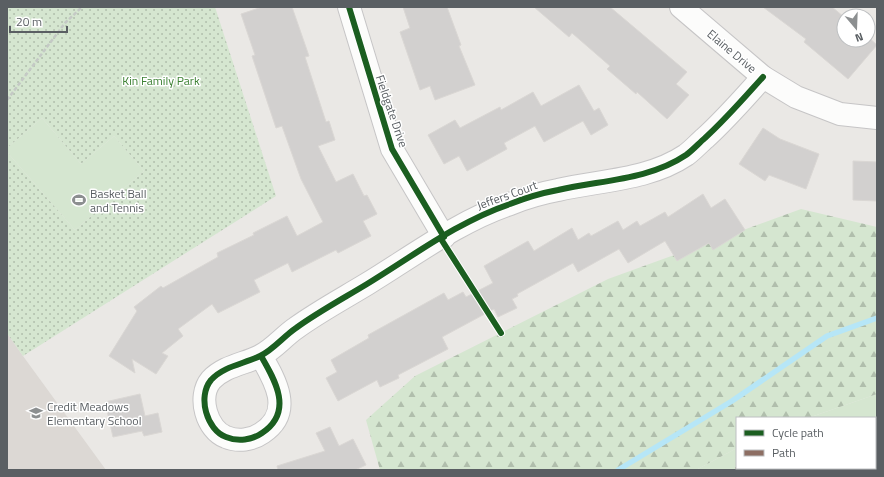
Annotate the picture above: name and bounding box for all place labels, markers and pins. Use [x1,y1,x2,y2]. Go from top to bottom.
place label: Basket Ball and Tennis [90,184,146,217]
sports icon: Basket Ball and Tennis [71,192,87,208]
place label: Credit Meadows Elementary School [47,397,141,430]
school or university icon: Credit Meadows Elementary School [28,405,44,421]

